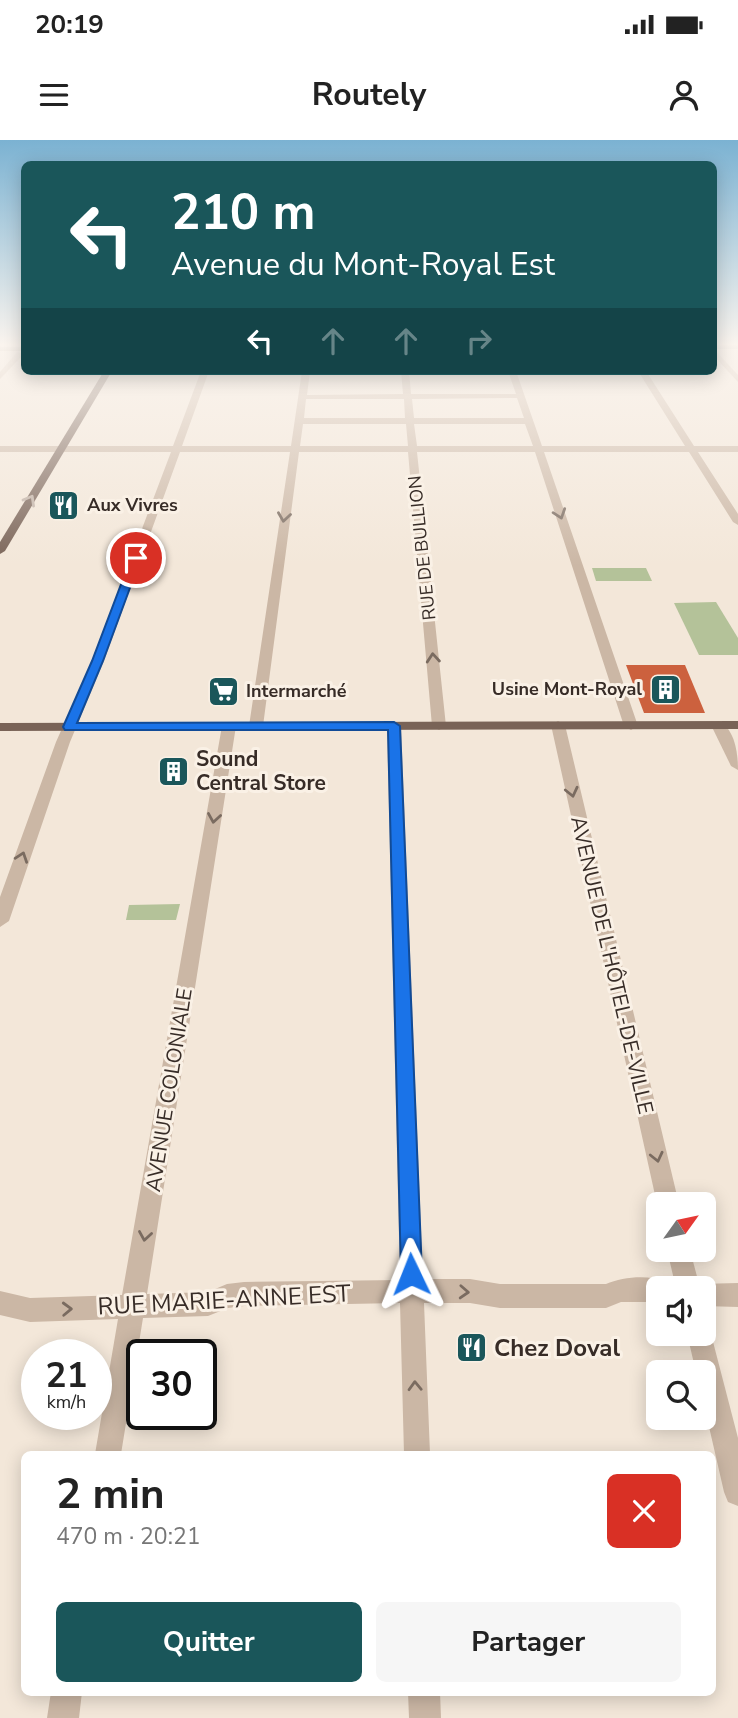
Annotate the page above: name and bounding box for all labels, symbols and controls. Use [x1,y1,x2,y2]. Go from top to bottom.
text: 20:19 [35,7,104,42]
text: Routely [312,73,426,116]
icon: menu [35,76,73,114]
icon: person [665,76,703,114]
text: 210 m [171,179,315,246]
icon: left [56,189,147,280]
text: Avenue du Mont-Royal Est [171,243,555,286]
icon: left [241,322,279,360]
icon: ahead [314,322,352,360]
icon: ahead [387,322,425,360]
icon: right [460,322,498,360]
street label: RUE DE BULLION [402,474,442,622]
restaurant icon: Aux Vivres [47,488,81,522]
place label: Aux Vivres [87,493,178,517]
one-way arrow [22,495,35,508]
one-way arrow [552,507,566,519]
one-way arrow [277,511,292,523]
pin [106,528,166,588]
icon: arrive [117,539,155,577]
one-way arrow [426,652,441,663]
building icon: Usine Mont-Royal [648,672,682,706]
supermarket icon: Intermarché [206,674,240,708]
place label: Usine Mont-Royal [492,677,642,701]
place label: Intermarché [246,679,347,703]
place label: Sound Central Store [196,745,326,797]
building icon: Sound Central Store [156,754,190,788]
one-way arrow [564,786,578,798]
one-way arrow [207,812,222,824]
street label: AVENUE DE L'HÔTEL-DE-VILLE [564,813,660,1117]
one-way arrow [14,851,28,863]
street label: AVENUE COLONIALE [139,986,199,1194]
one-way arrow [649,1150,663,1162]
north arrow [646,1192,716,1262]
map controls [646,1192,716,1430]
one-way arrow [138,1230,153,1242]
position arrow [374,1237,448,1311]
button: sound [646,1276,716,1346]
street label: RUE MARIE-ANNE EST [97,1277,352,1323]
one-way arrow [459,1284,470,1299]
one-way arrow [62,1301,73,1316]
restaurant icon: Chez Doval [454,1331,488,1365]
place label: Chez Doval [494,1332,620,1364]
speed limit sign: 30 [126,1339,217,1430]
text: 21 [45,1352,88,1399]
button: search [646,1360,716,1430]
one-way arrow [407,1380,422,1391]
text: km/h [47,1390,86,1414]
text: 2 min [56,1466,165,1523]
button: close [607,1474,681,1548]
text: 470 m · 20:21 [56,1521,201,1552]
button: Quitter [56,1602,362,1682]
button: Partager [376,1602,681,1682]

